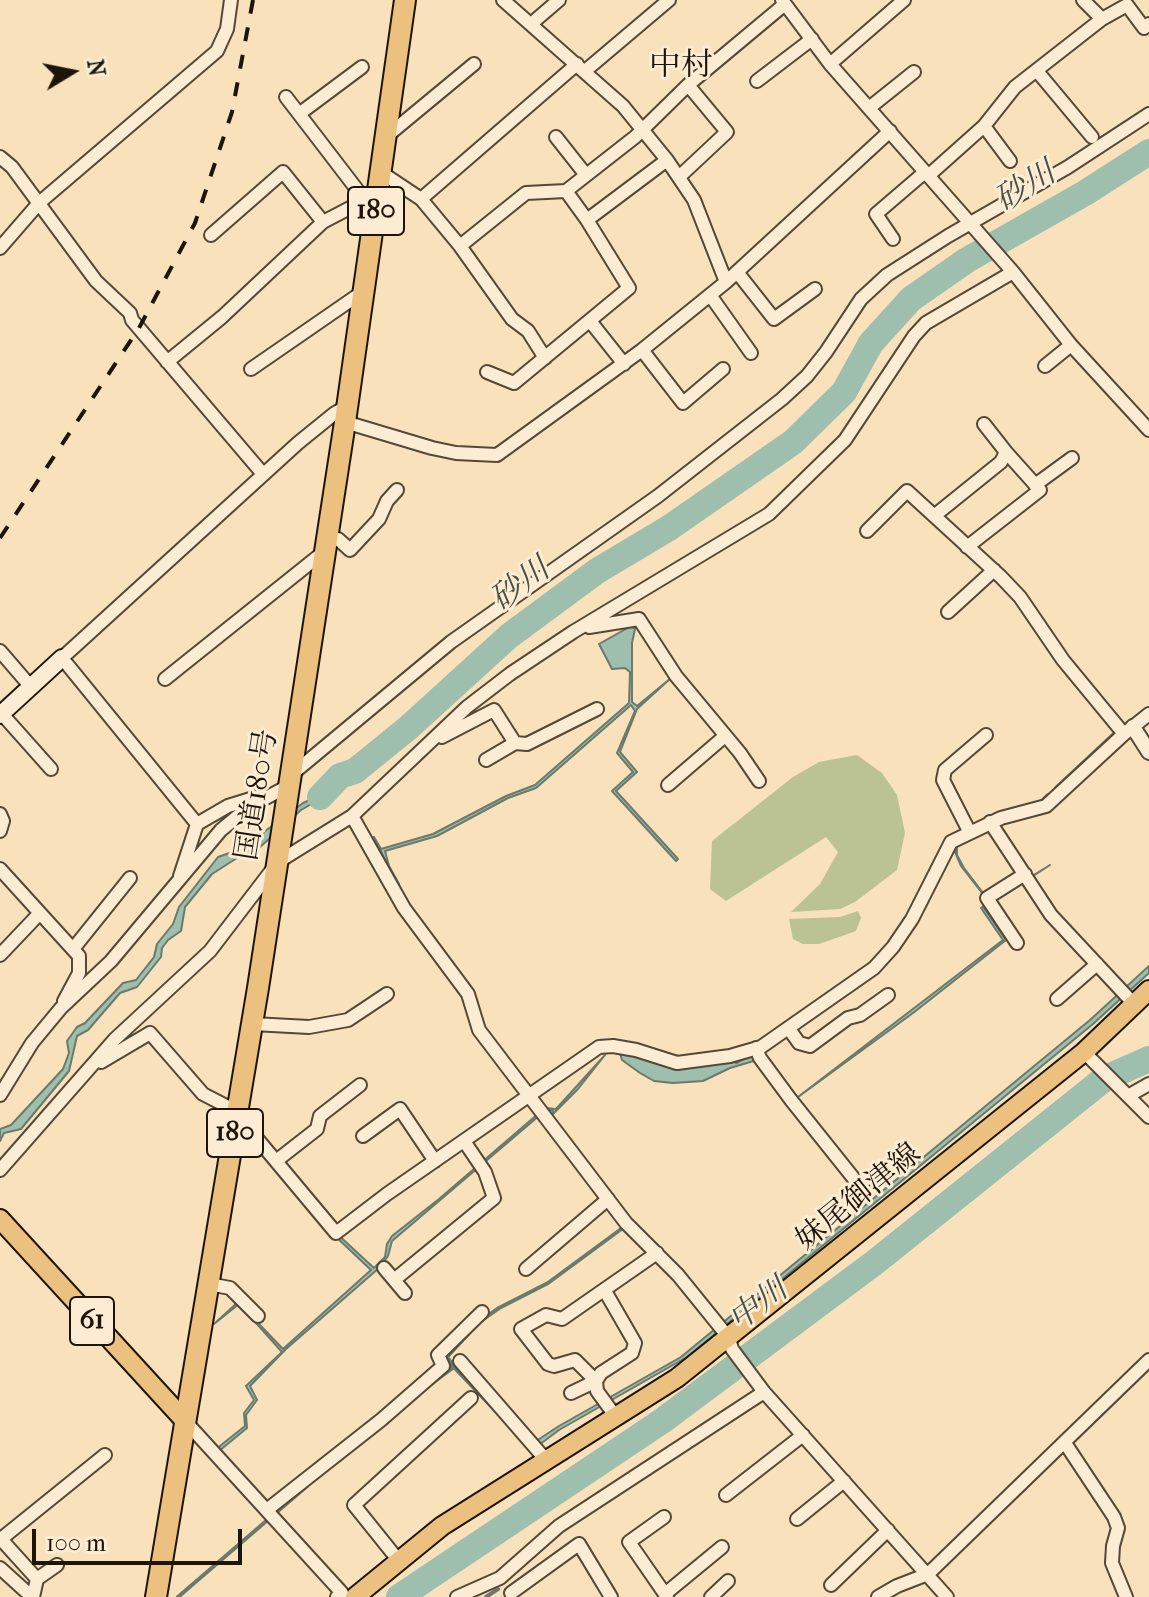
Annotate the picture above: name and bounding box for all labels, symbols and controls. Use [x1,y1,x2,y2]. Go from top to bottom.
north arrow [32,32,112,112]
district label: 中村 [649,48,713,86]
text: N [81,57,110,78]
water label: 砂川 [989,155,1063,221]
road number: 180 [348,187,404,235]
water label: 砂川 [484,551,558,621]
street label: 国道180号 [230,727,286,863]
road number: 180 [207,1109,263,1157]
street label: 妹尾御津線 [789,1137,929,1259]
water label: 中川 [722,1271,796,1341]
road number: 61 [70,1297,114,1345]
scale bar [36,1513,246,1563]
text: 100 m [46,1529,106,1557]

